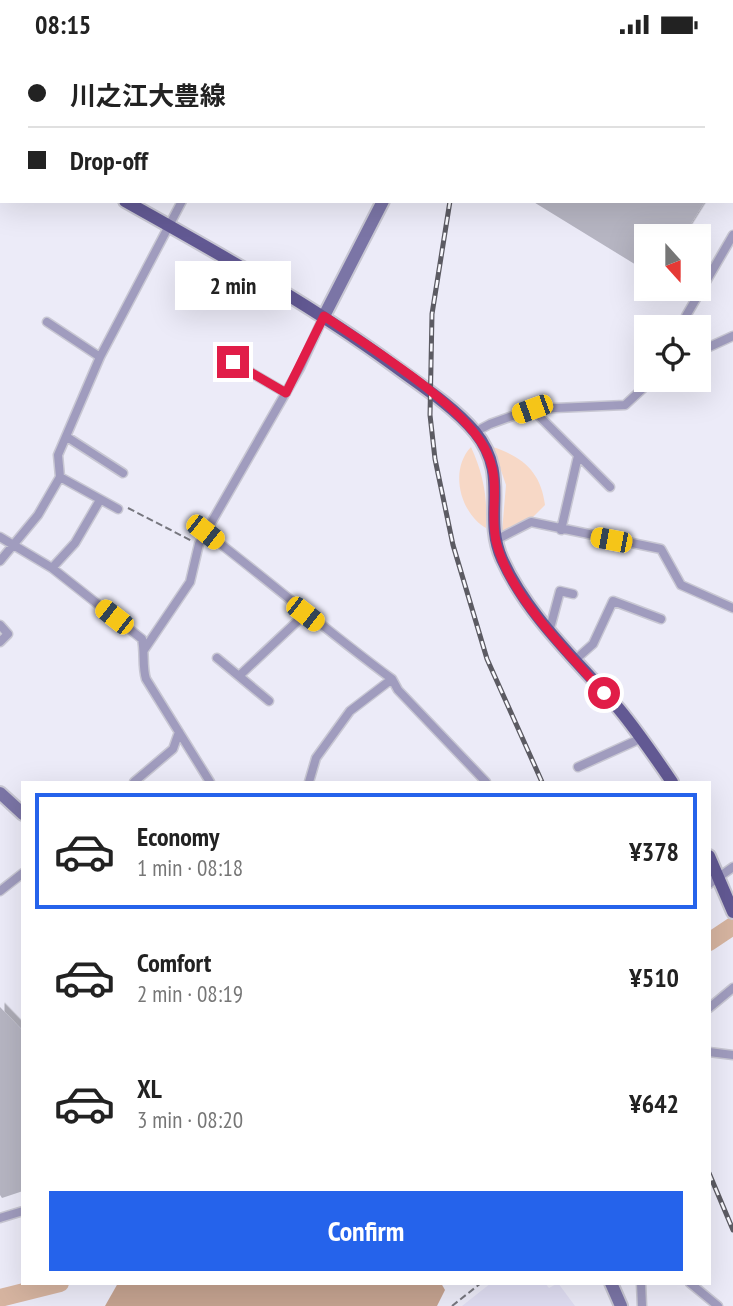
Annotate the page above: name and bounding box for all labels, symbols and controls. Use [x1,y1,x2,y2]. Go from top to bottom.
text: 08:15 [35,8,91,41]
text: 川之江大豊線 [70,79,226,112]
text: Drop-off [70,144,148,177]
north arrow [634,224,710,301]
map controls [634,224,711,392]
callout: 2 min [175,261,291,309]
text: 2 min [210,271,256,300]
button: locate [634,315,711,392]
route end [217,346,249,378]
car [509,392,556,426]
car [182,511,229,553]
car [589,526,634,554]
car [282,593,329,635]
car [91,596,138,638]
route start [588,677,620,709]
icon: car [53,820,116,883]
text: Economy [137,820,219,853]
text: ¥378 [629,835,679,868]
text: 1 min · 08:18 [137,853,243,882]
icon: car [53,946,116,1009]
text: Comfort [137,946,211,979]
text: ¥510 [629,961,679,994]
text: 2 min · 08:19 [137,979,243,1008]
icon: car [53,1072,116,1135]
text: XL [137,1072,162,1105]
text: ¥642 [629,1087,679,1120]
text: 3 min · 08:20 [137,1105,243,1134]
button: Confirm [49,1191,683,1271]

